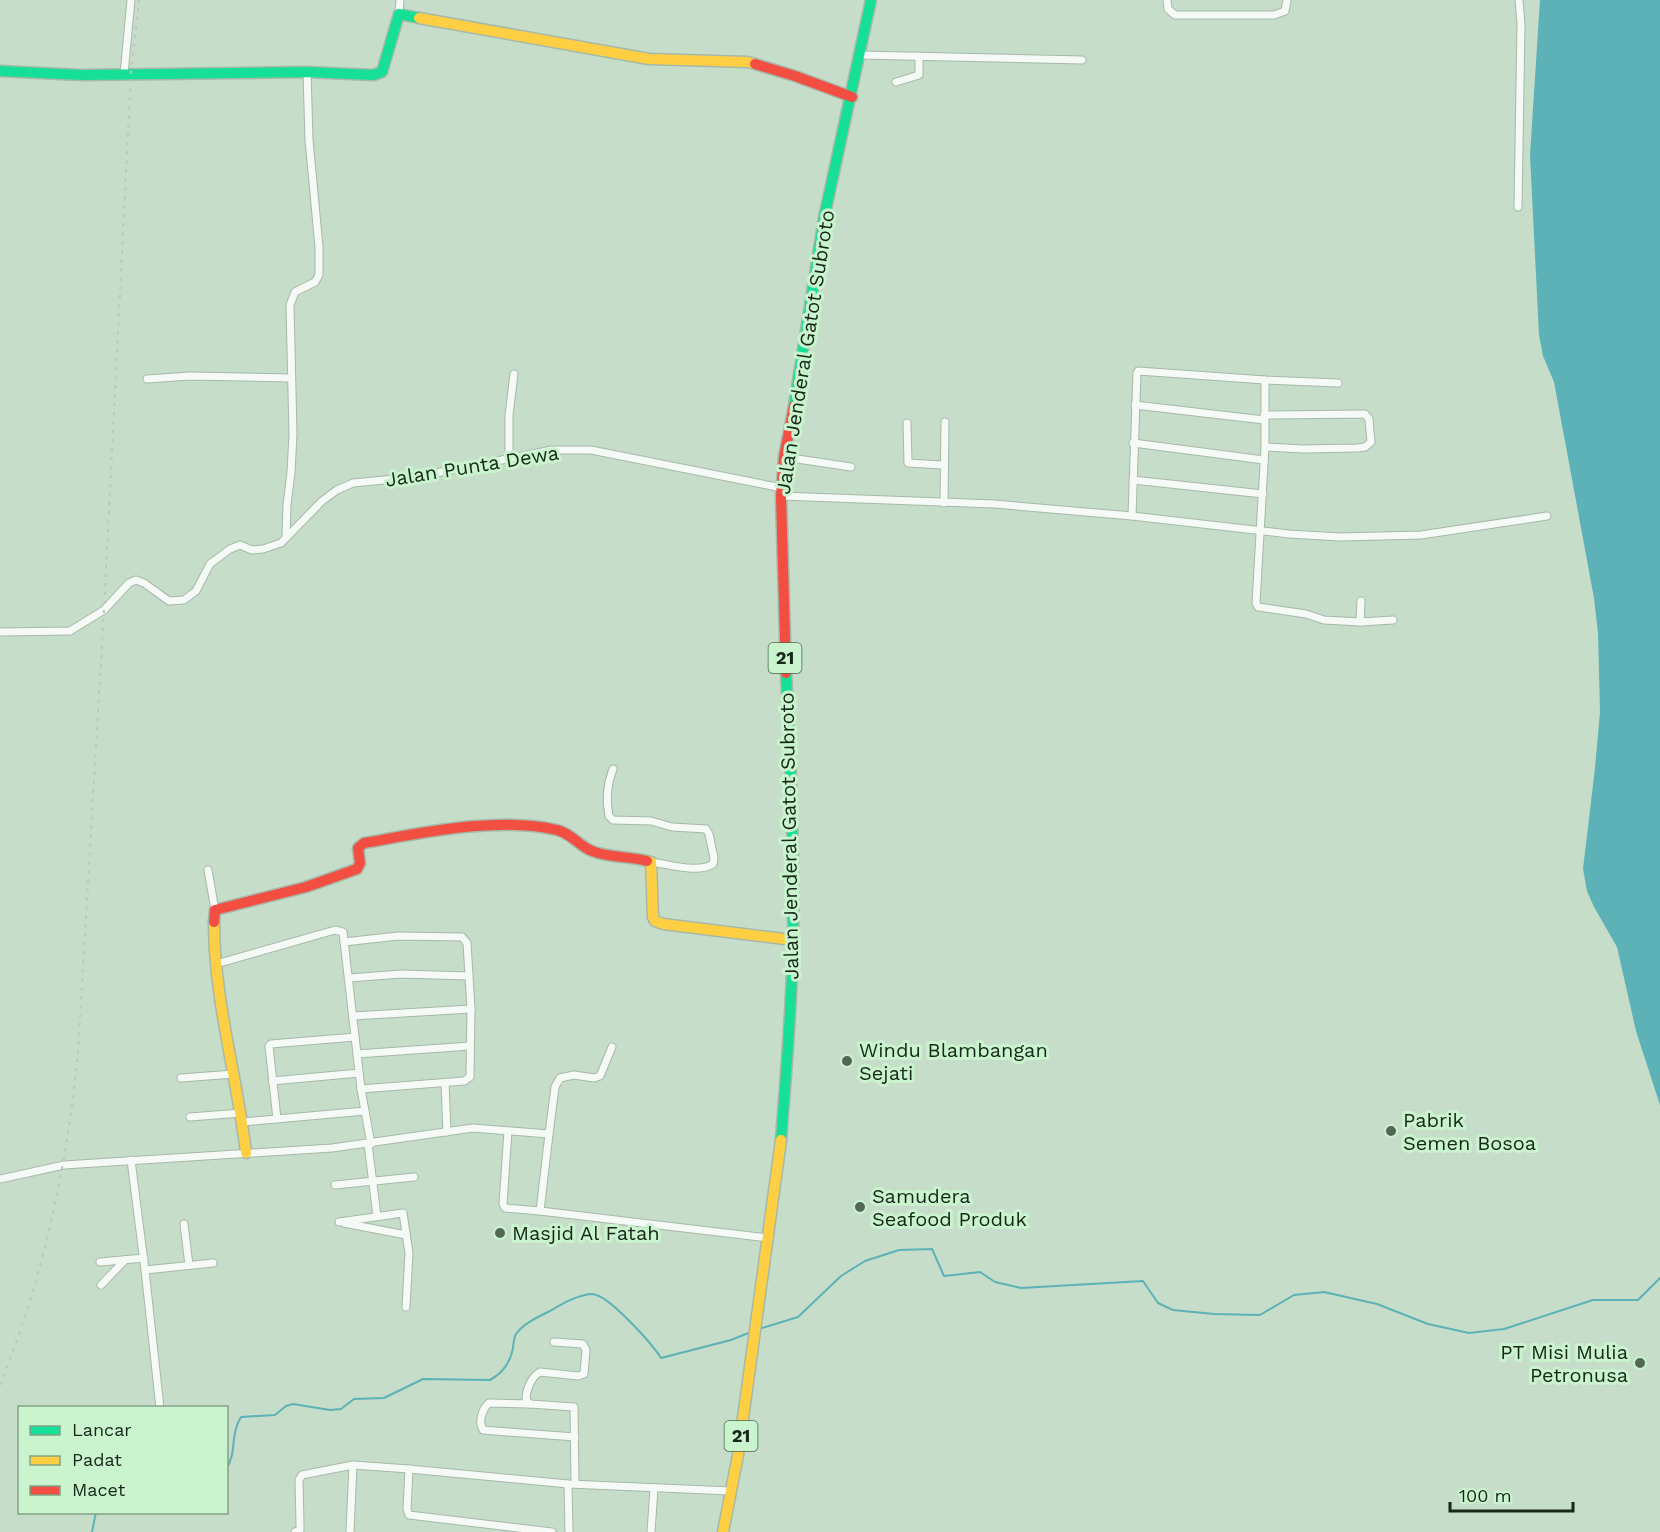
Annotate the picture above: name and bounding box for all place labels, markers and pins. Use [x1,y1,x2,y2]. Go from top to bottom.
place label: Windu Blambangan Sejati [859,1038,1048,1085]
marker: Windu Blambangan Sejati [840,1054,854,1068]
place label: Pabrik Semen Bosoa [1403,1108,1536,1155]
marker: Pabrik Semen Bosoa [1384,1124,1398,1138]
place label: Samudera Seafood Produk [872,1184,1027,1231]
marker: Samudera Seafood Produk [853,1200,867,1214]
place label: Masjid Al Fatah [512,1221,660,1245]
marker: Masjid Al Fatah [493,1226,507,1240]
place label: PT Misi Mulia Petronusa [1500,1340,1628,1387]
marker: PT Misi Mulia Petronusa [1633,1356,1647,1370]

